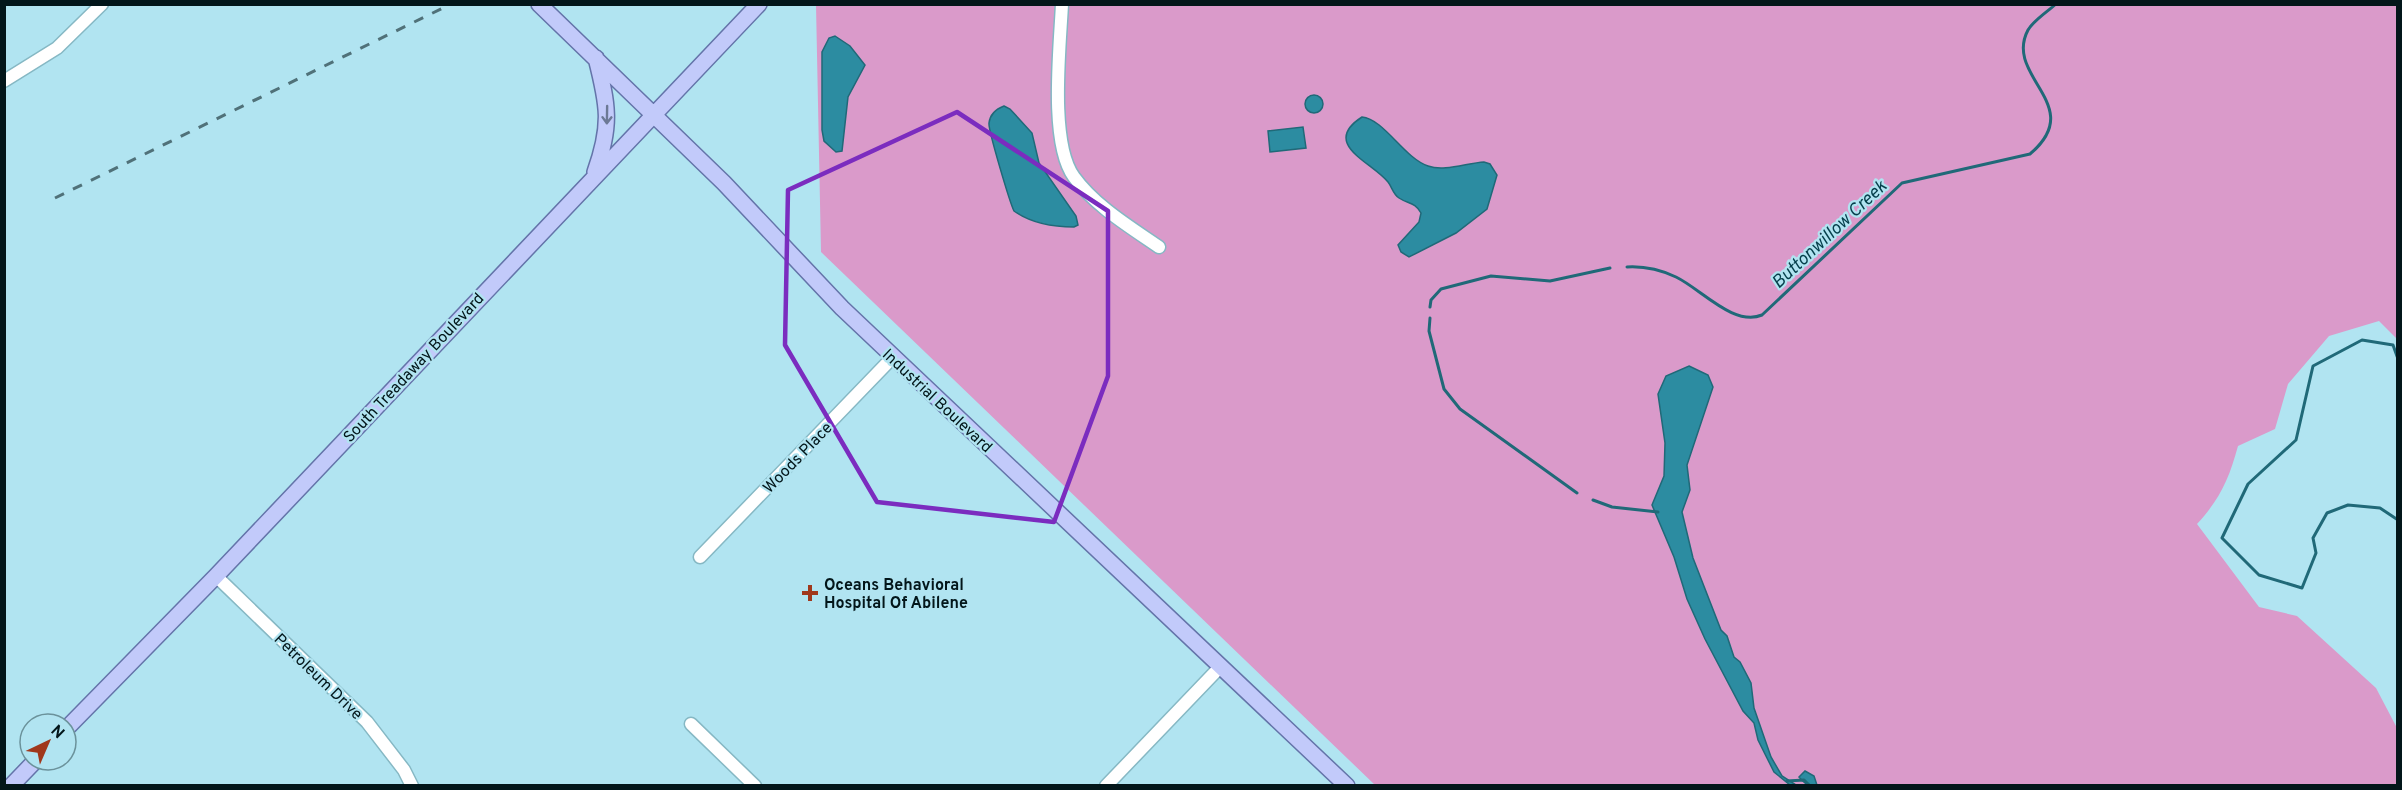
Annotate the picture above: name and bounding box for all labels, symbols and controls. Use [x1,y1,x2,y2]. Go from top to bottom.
one-way arrow [601,105,613,125]
water label: Buttonwillow Creek [1768,175,1893,294]
street label: South Treadaway Boulevard [340,289,489,447]
street label: Industrial Boulevard [877,345,996,458]
street label: Woods Place [759,419,837,498]
place label: Oceans Behavioral Hospital Of Abilene [824,576,968,614]
marker: Oceans Behavioral Hospital Of Abilene [801,584,819,602]
street label: Petroleum Drive [269,630,366,725]
north arrow [18,712,78,772]
text: N [46,721,68,744]

